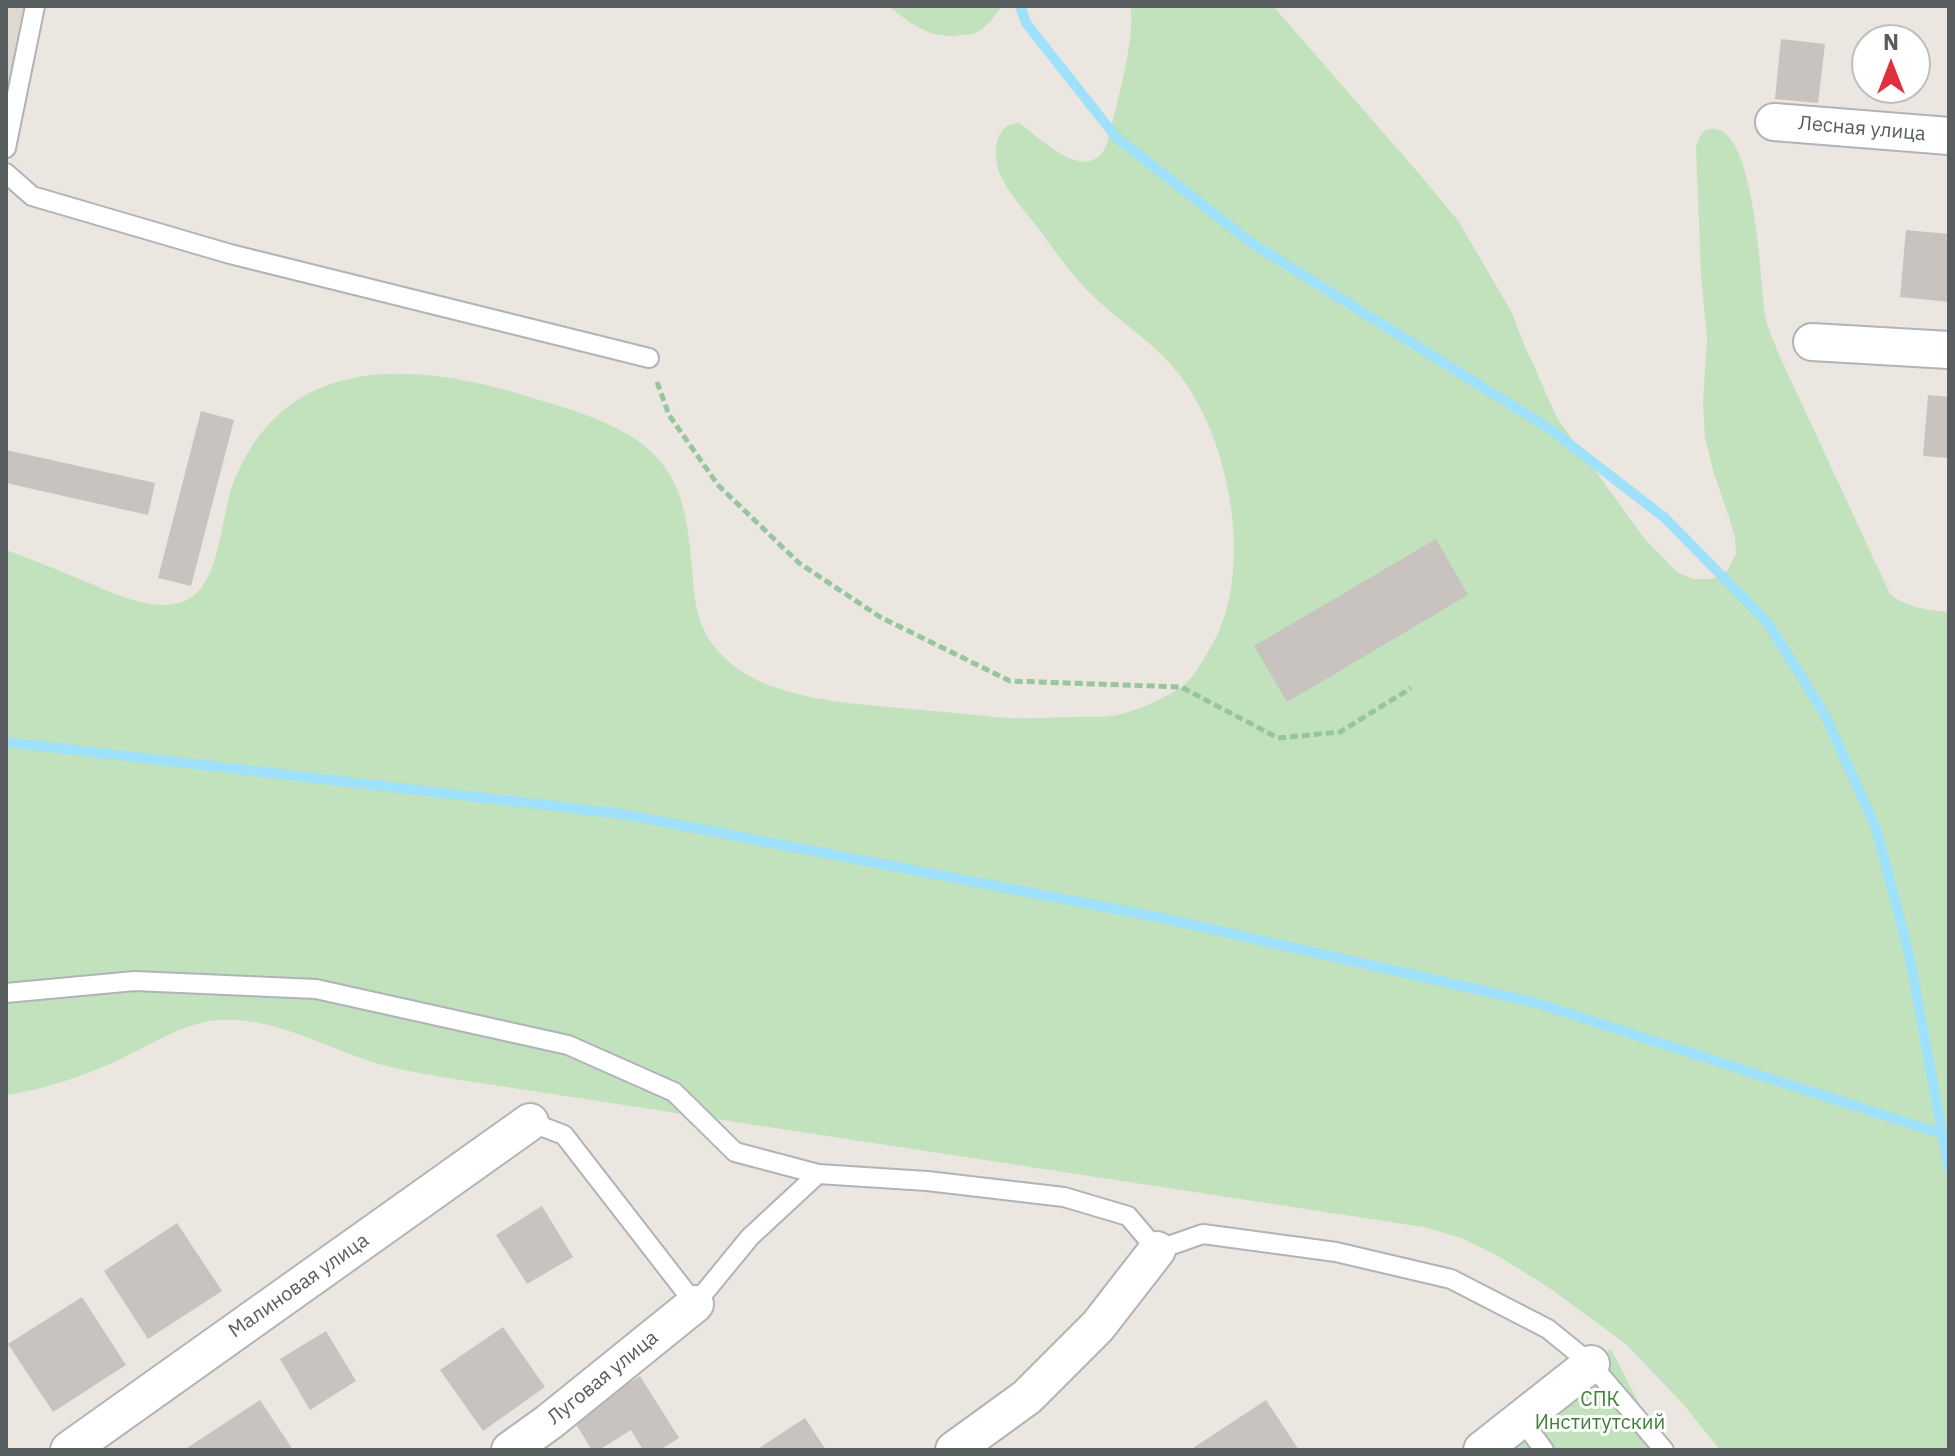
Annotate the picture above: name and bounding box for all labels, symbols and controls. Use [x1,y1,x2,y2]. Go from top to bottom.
north arrow [1851,24,1931,104]
text: N [1883,27,1899,56]
street label: Лесная улица [1797,111,1927,147]
street label: Малиновая улица [224,1229,374,1343]
street label: Луговая улица [543,1326,663,1430]
park label: СПК Институтский [1535,1388,1665,1435]

